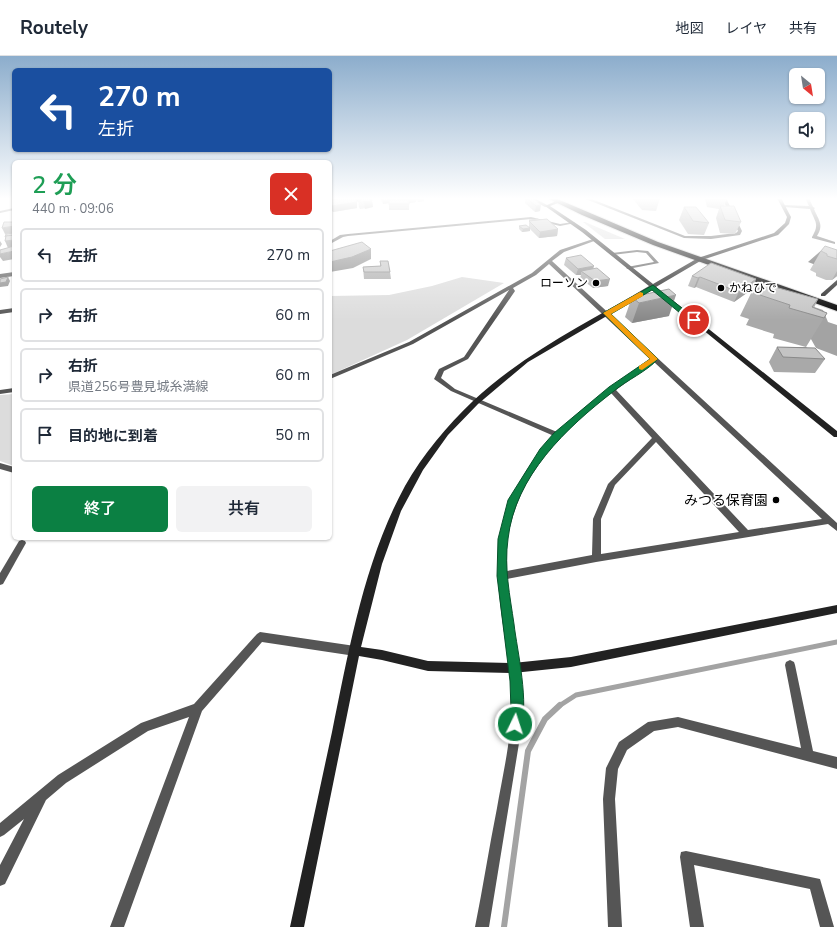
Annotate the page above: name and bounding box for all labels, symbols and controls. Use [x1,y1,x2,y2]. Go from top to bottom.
text: Routely [20,15,88,41]
text: 地図 [675,19,703,38]
text: レイヤ [725,19,767,38]
text: 共有 [789,19,817,38]
north arrow [789,68,825,104]
map controls [789,68,825,148]
text: 270 m [98,78,181,116]
icon: left [32,84,84,136]
button: sound [789,112,825,148]
text: 左折 [98,117,134,141]
text: 2 分 [32,169,77,201]
button: close [270,173,312,215]
text: 440 m · 09:06 [32,200,114,218]
icon: left [34,244,56,266]
text: 270 m [266,245,310,265]
text: 左折 [68,246,98,266]
place label: ローソン [540,275,588,291]
marker: ローソン [591,278,601,288]
place label: かねひで [729,280,777,296]
marker: かねひで [716,283,726,293]
pin [677,303,711,337]
icon: right [34,304,56,326]
text: 60 m [275,305,310,325]
text: 右折 [68,306,98,326]
icon: arrive [683,309,705,331]
text: 右折 [68,356,98,376]
icon: right [34,364,56,386]
text: 60 m [275,365,310,385]
text: 県道256号豊見城糸満線 [68,378,208,396]
icon: arrive [34,424,56,446]
text: 50 m [275,425,310,445]
text: 目的地に到着 [68,426,158,446]
button: 終了 [32,486,168,532]
button: 共有 [176,486,312,532]
place label: みつる保育園 [684,491,768,510]
marker: みつる保育園 [771,495,781,505]
position arrow [494,703,536,745]

